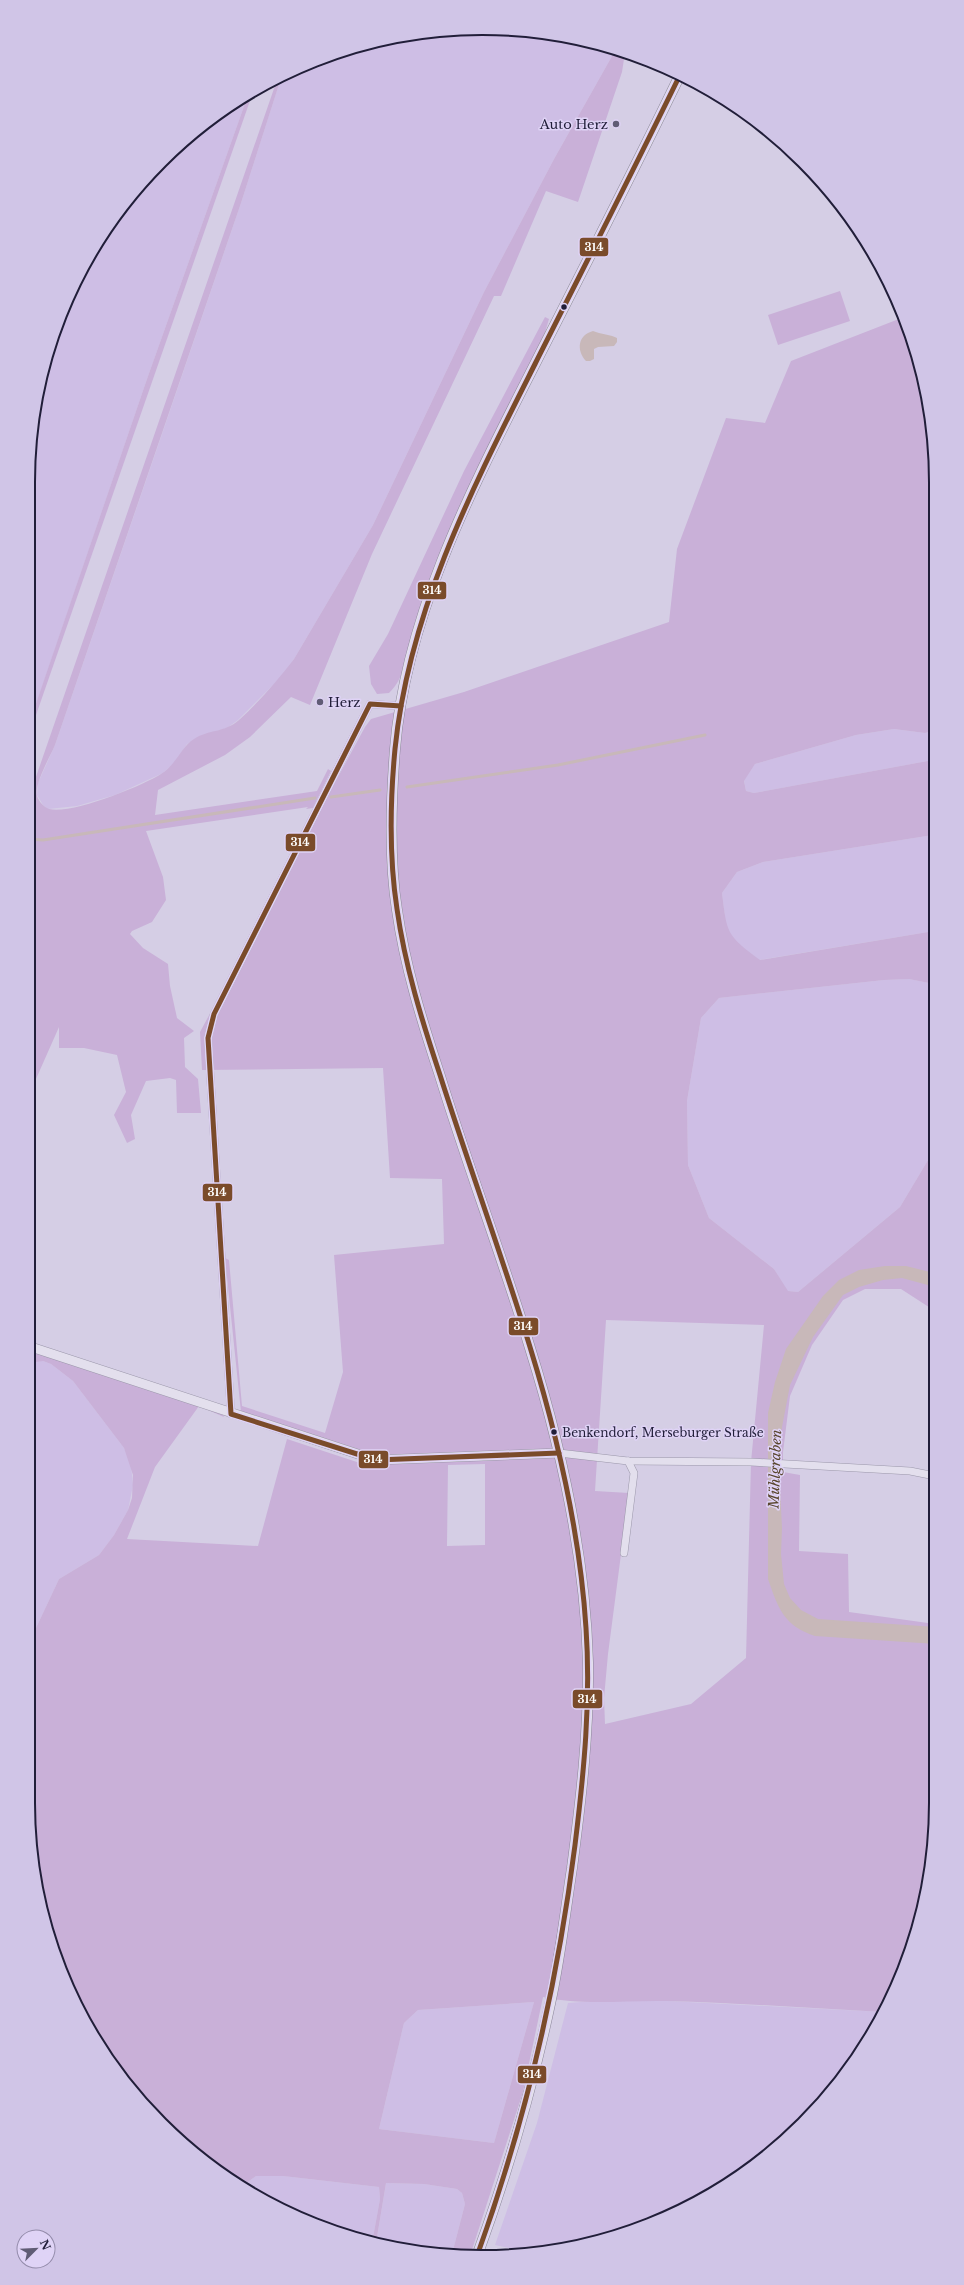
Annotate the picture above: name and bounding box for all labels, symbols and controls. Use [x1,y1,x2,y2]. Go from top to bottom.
place label: Auto Herz [539,116,608,133]
marker: Auto Herz [611,119,621,129]
line badge: 314 [579,237,609,257]
text: 314 [584,240,604,254]
unlabelled marker [559,302,569,312]
line badge: 314 [417,581,447,600]
text: 314 [422,583,442,597]
place label: Herz [328,694,361,711]
marker: Herz [315,697,325,707]
line badge: 314 [285,833,316,852]
text: 314 [290,835,310,849]
line badge: 314 [202,1183,233,1202]
text: 314 [207,1185,227,1199]
line badge: 314 [508,1317,539,1336]
text: 314 [513,1319,533,1333]
place label: Benkendorf, Merseburger Straße [562,1425,764,1440]
marker: Benkendorf, Merseburger Straße [549,1427,559,1437]
water label: Mühlgraben [765,1429,785,1510]
line badge: 314 [358,1450,389,1469]
text: 314 [363,1452,383,1466]
line badge: 314 [572,1689,603,1709]
text: 314 [577,1692,597,1706]
line badge: 314 [517,2065,547,2084]
text: 314 [522,2067,542,2081]
north arrow [16,2229,56,2269]
text: N [37,2237,54,2253]

